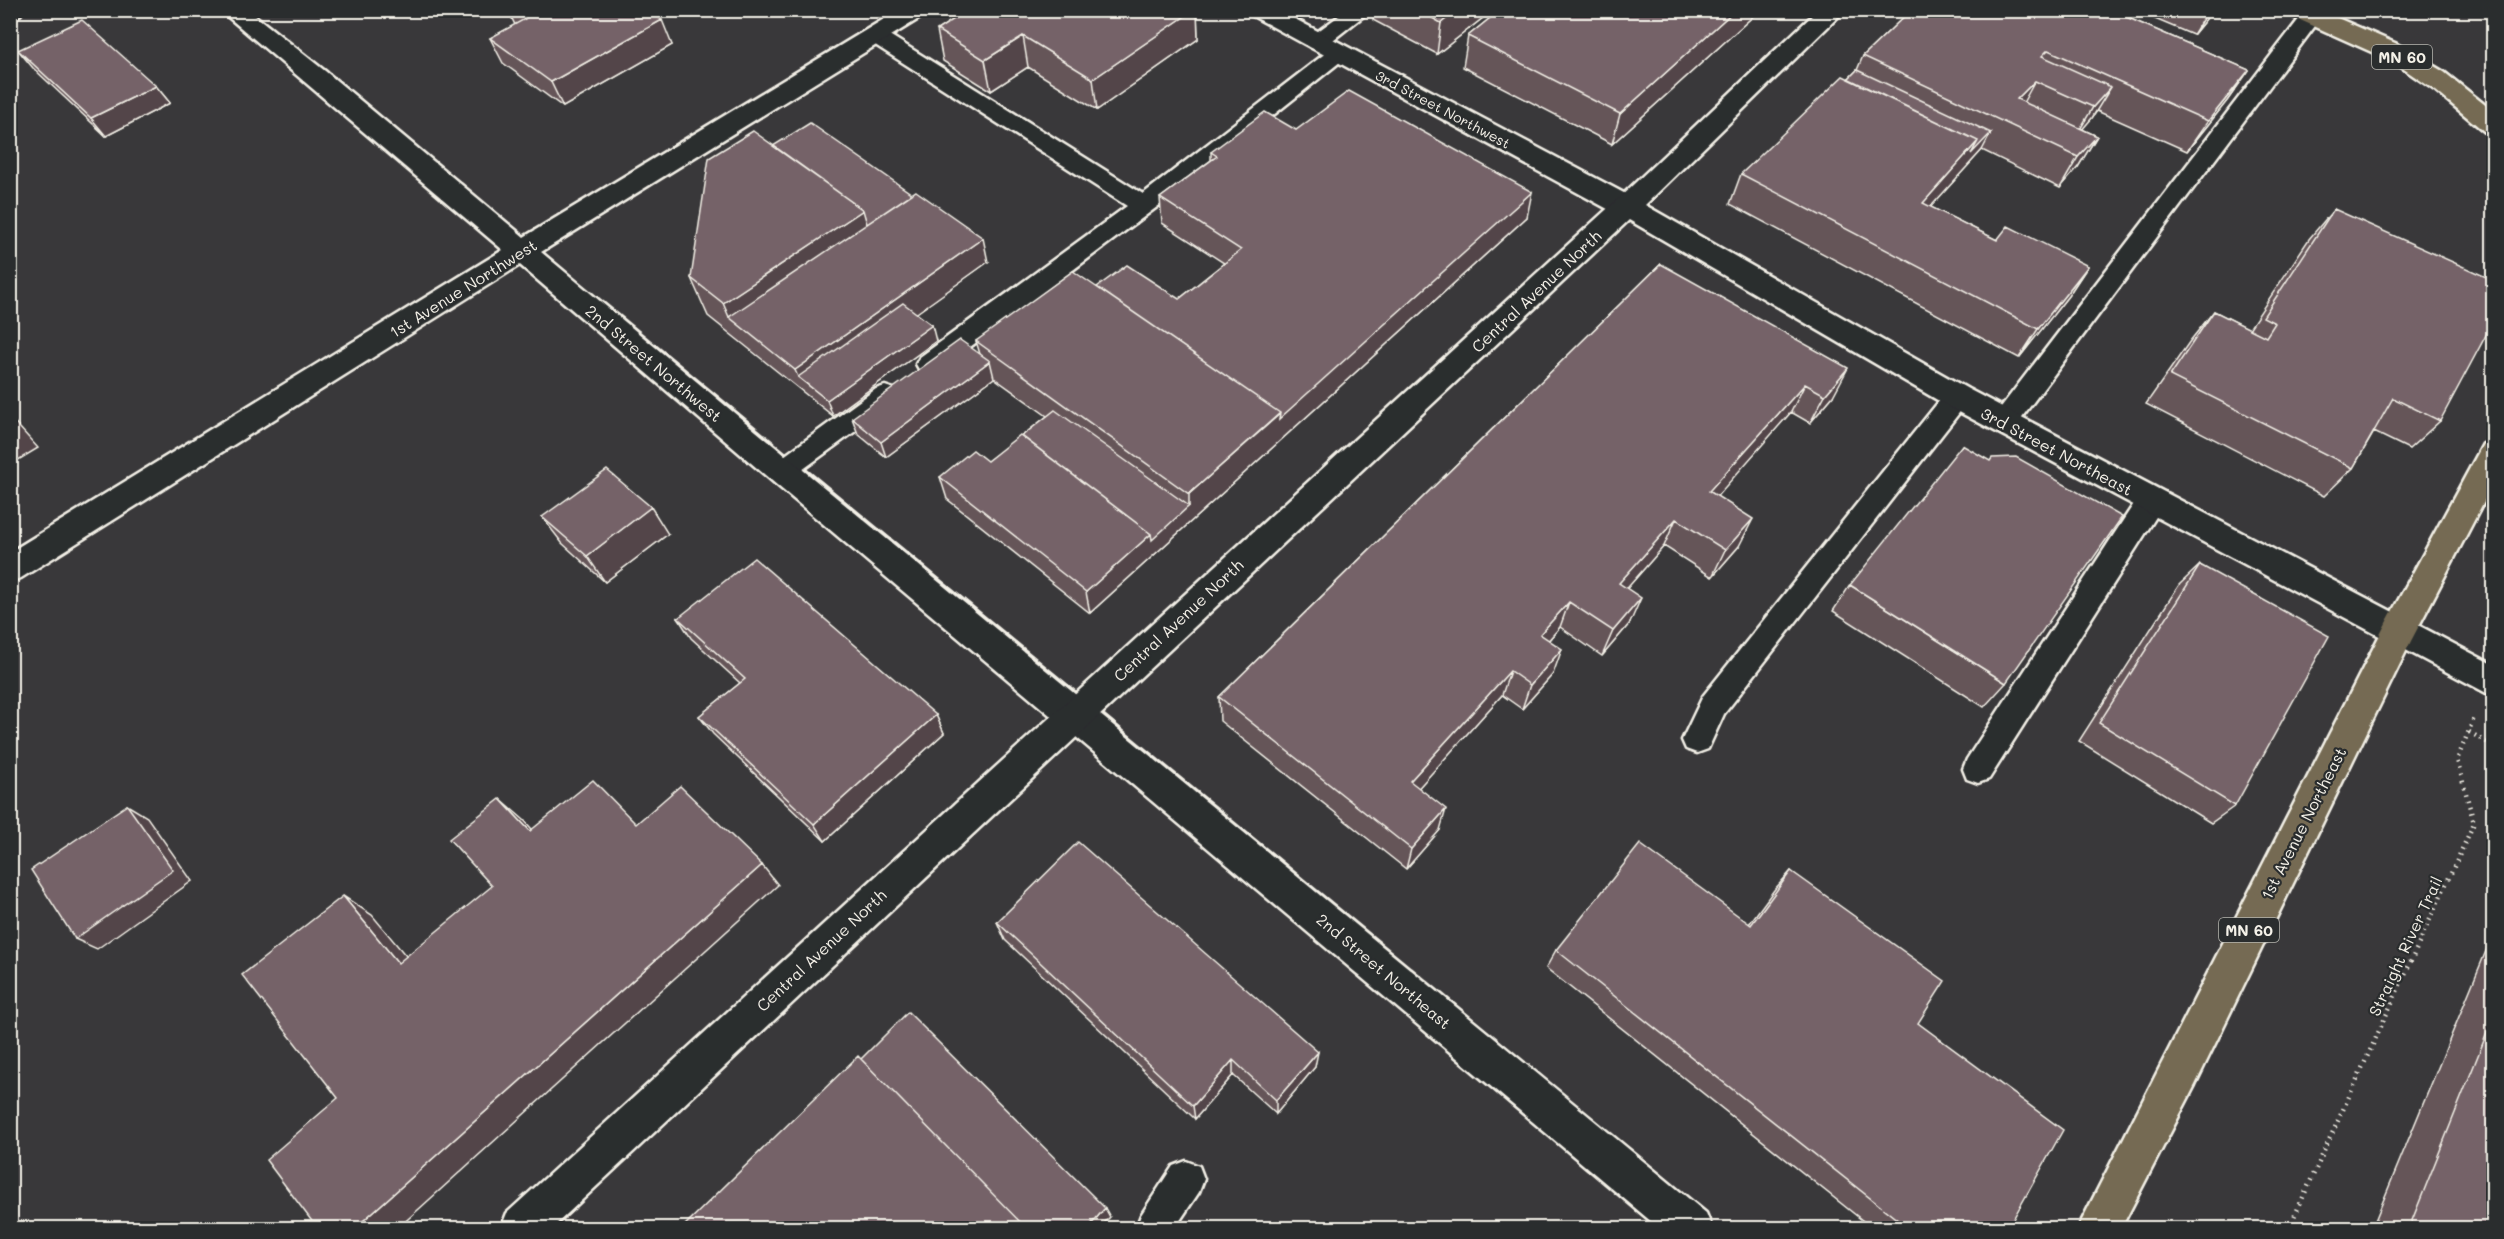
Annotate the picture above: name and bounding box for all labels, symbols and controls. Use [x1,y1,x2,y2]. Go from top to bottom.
road number: MN 60 [2372,45,2432,69]
street label: 3rd Street Northwest [1372,65,1514,153]
street label: Central Avenue North [1467,225,1605,357]
street label: 1st Avenue Northwest [385,234,541,342]
street label: 2nd Street Northwest [582,300,726,426]
street label: 3rd Street Northeast [1978,402,2136,500]
street label: Central Avenue North [1109,554,1247,686]
street label: 1st Avenue Northeast [2256,744,2350,902]
street label: Straight River Trail [2363,873,2447,1019]
street label: Central Avenue North [752,884,890,1016]
street label: 2nd Street Northeast [1312,909,1456,1033]
road number: MN 60 [2219,918,2279,942]

